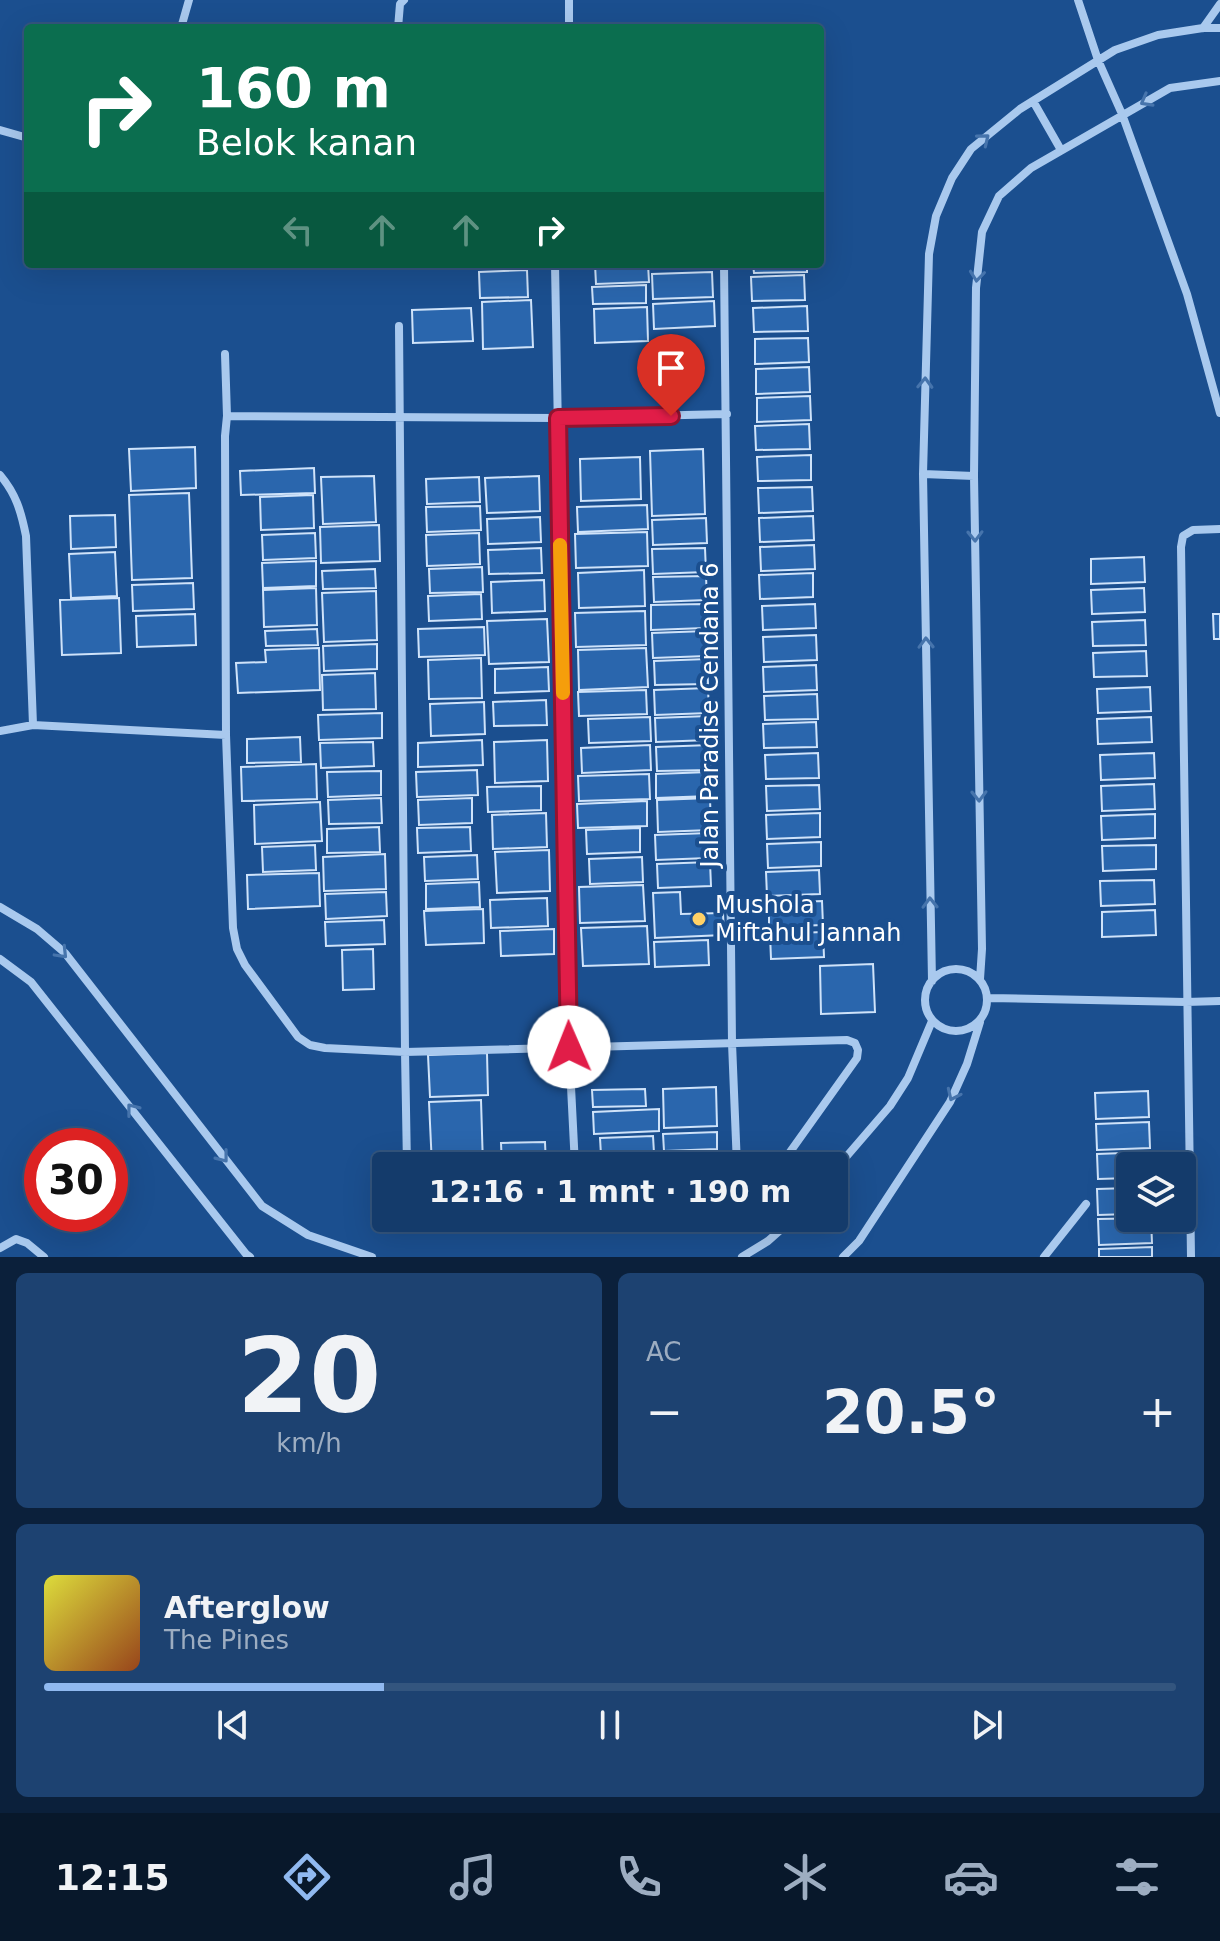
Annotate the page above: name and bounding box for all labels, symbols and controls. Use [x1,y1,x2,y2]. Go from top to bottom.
text: 160 m [196,55,391,120]
icon: right [64,56,168,160]
one-way arrow [1140,91,1155,107]
text: Belok kanan [196,122,417,163]
one-way arrow [975,134,989,149]
icon: left [276,208,320,252]
icon: ahead [360,208,404,252]
icon: ahead [444,208,488,252]
icon: right [528,208,572,252]
one-way arrow [969,270,986,283]
pin [637,334,705,416]
icon: arrive [649,346,693,390]
one-way arrow [917,376,934,389]
one-way arrow [967,530,984,543]
street label: Jalan Paradise Cendana 6 [696,563,724,869]
one-way arrow [917,636,934,649]
one-way arrow [971,790,988,803]
place label: Mushola Miftahul Jannah [715,891,901,947]
one-way arrow [922,896,939,909]
marker: Mushola Miftahul Jannah [690,910,708,928]
one-way arrow [53,944,68,958]
position arrow [527,1005,611,1089]
one-way arrow [947,1086,963,1101]
one-way arrow [127,1103,141,1118]
speed limit sign: 30 [24,1128,128,1232]
one-way arrow [214,1148,228,1163]
map controls [1116,1152,1196,1232]
button: layers [1116,1152,1196,1232]
text: 12:16 · 1 mnt · 190 m [429,1174,791,1209]
text: 20 [237,1315,381,1437]
text: AC [646,1337,681,1367]
text: 20.5° [822,1377,1000,1447]
text: − [646,1386,683,1437]
text: + [1139,1386,1176,1437]
text: km/h [276,1428,342,1458]
text: Afterglow [164,1590,330,1625]
text: The Pines [164,1625,289,1655]
icon: previous [211,1703,255,1747]
icon: pause [588,1703,632,1747]
icon: next [965,1703,1009,1747]
icon: directions [279,1849,335,1905]
icon: music [445,1849,501,1905]
icon: phone [611,1849,667,1905]
icon: climate [777,1849,833,1905]
icon: car [943,1849,999,1905]
icon: filters [1109,1849,1165,1905]
text: 12:15 [55,1857,170,1898]

